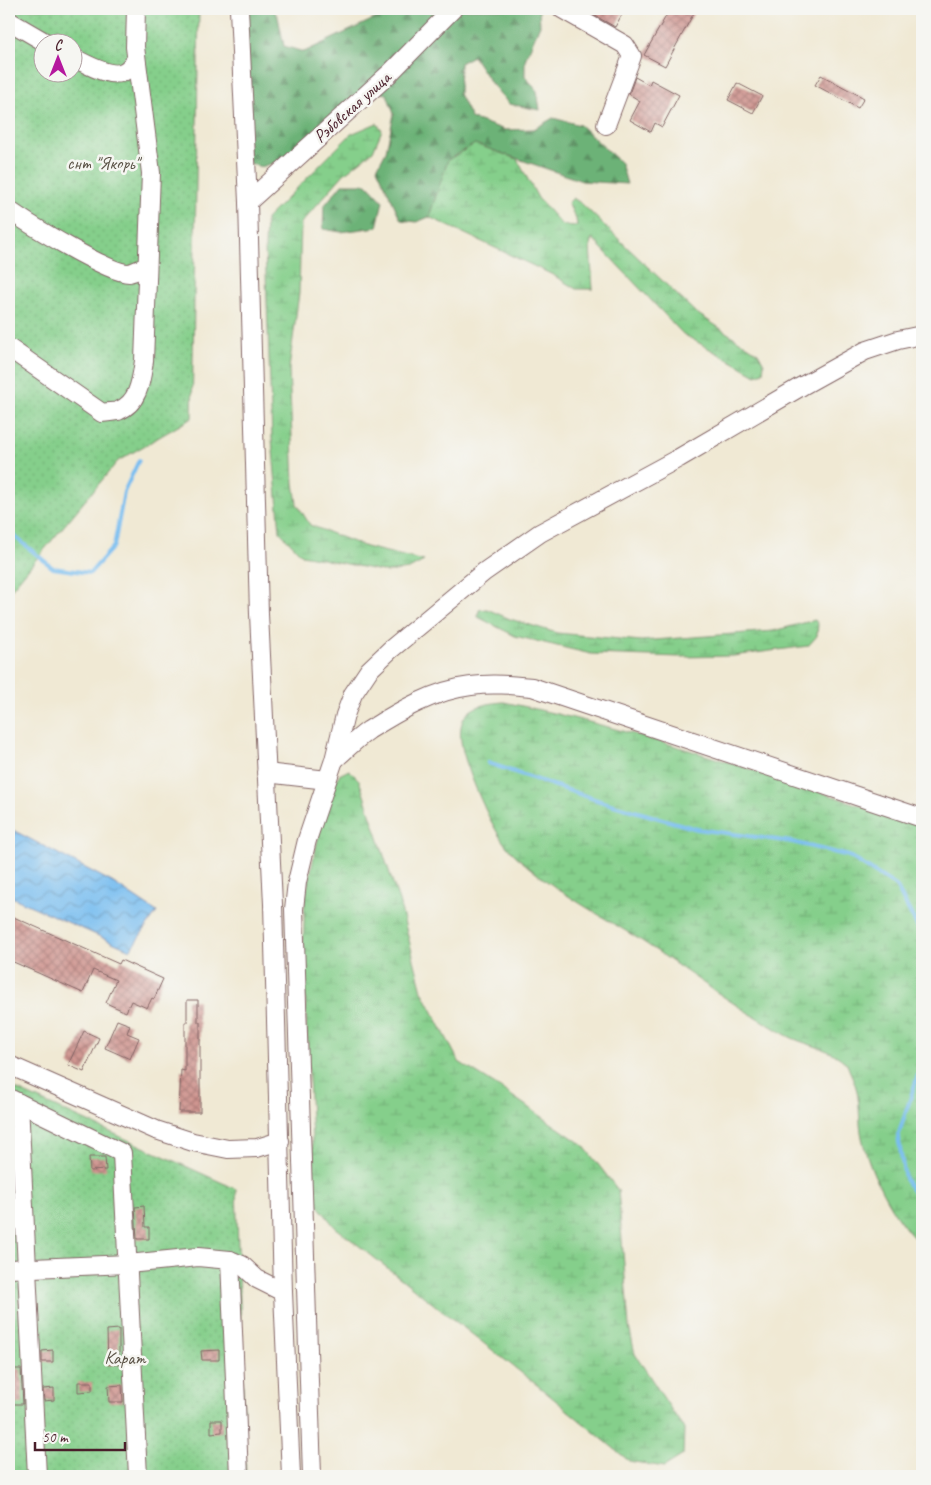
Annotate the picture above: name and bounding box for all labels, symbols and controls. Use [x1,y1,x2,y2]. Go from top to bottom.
north arrow [32,32,82,82]
text: С [55,37,64,54]
street label: Рэбовская улица [309,66,396,147]
park label: снт "Якорь" [67,152,143,174]
park label: Карат [104,1347,147,1369]
scale bar [35,1420,125,1452]
text: 50 m [42,1428,69,1447]

